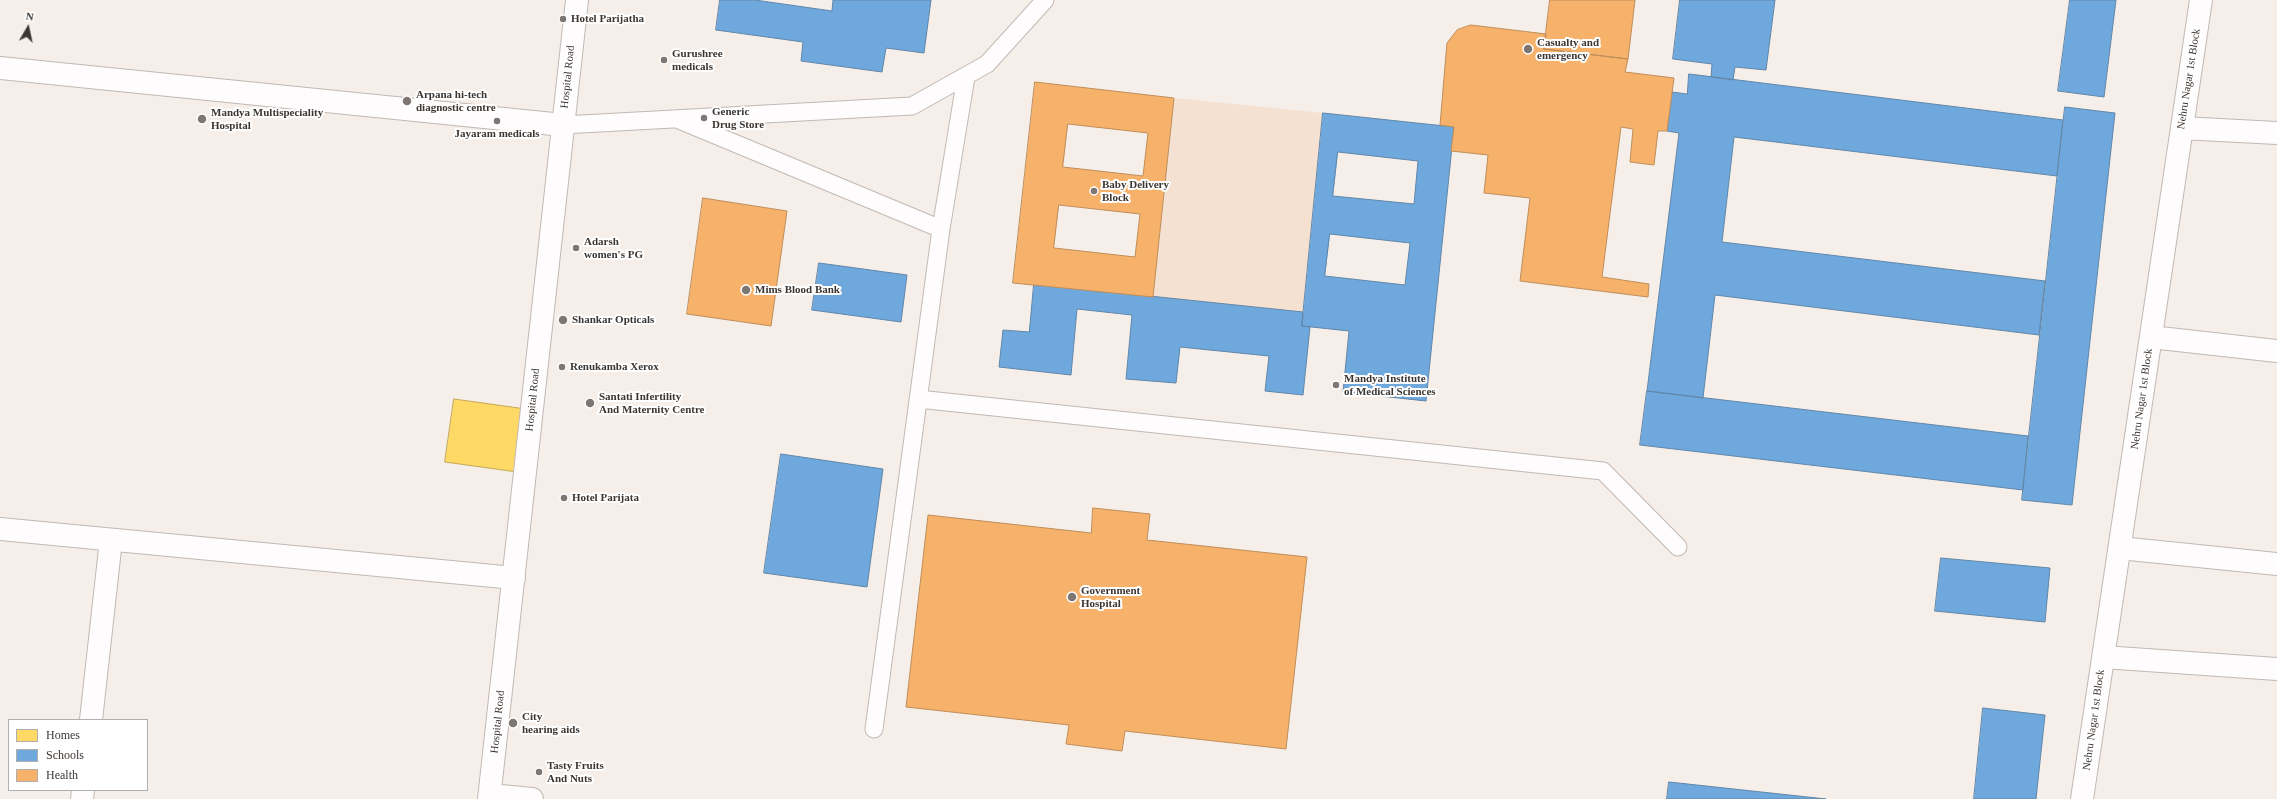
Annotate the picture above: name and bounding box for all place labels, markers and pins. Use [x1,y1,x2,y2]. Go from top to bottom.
place label: Hotel Parijatha [571,12,644,26]
marker: Hotel Parijatha [558,14,568,24]
place label: Casualty and emergency [1537,36,1599,62]
marker: Casualty and emergency [1522,43,1534,55]
place label: Gurushree medicals [672,47,723,73]
marker: Gurushree medicals [659,55,669,65]
place label: Arpana hi-tech diagnostic centre [416,88,496,114]
marker: Arpana hi-tech diagnostic centre [401,95,413,107]
place label: Generic Drug Store [712,105,764,131]
place label: Mandya Multispeciality Hospital [211,106,323,132]
marker: Mandya Multispeciality Hospital [196,113,208,125]
marker: Generic Drug Store [699,113,709,123]
marker: Jayaram medicals [492,116,502,126]
place label: Jayaram medicals [454,127,540,141]
place label: Baby Delivery Block [1102,178,1169,204]
marker: Baby Delivery Block [1089,186,1099,196]
place label: Adarsh women's PG [584,235,643,261]
marker: Adarsh women's PG [571,243,581,253]
place label: Mims Blood Bank [755,283,840,297]
marker: Mims Blood Bank [740,284,752,296]
place label: Shankar Opticals [572,313,654,327]
marker: Shankar Opticals [557,314,569,326]
place label: Renukamba Xerox [570,360,659,374]
marker: Renukamba Xerox [557,362,567,372]
place label: Mandya Institute of Medical Sciences [1344,372,1436,398]
marker: Mandya Institute of Medical Sciences [1331,380,1341,390]
place label: Santati Infertility And Maternity Centre [599,390,704,416]
marker: Santati Infertility And Maternity Centre [584,397,596,409]
place label: Hotel Parijata [572,491,639,505]
marker: Hotel Parijata [559,493,569,503]
place label: Government Hospital [1081,584,1140,610]
marker: Government Hospital [1066,591,1078,603]
place label: City hearing aids [522,710,580,736]
marker: City hearing aids [507,717,519,729]
place label: Tasty Fruits And Nuts [547,759,604,785]
marker: Tasty Fruits And Nuts [534,767,544,777]

